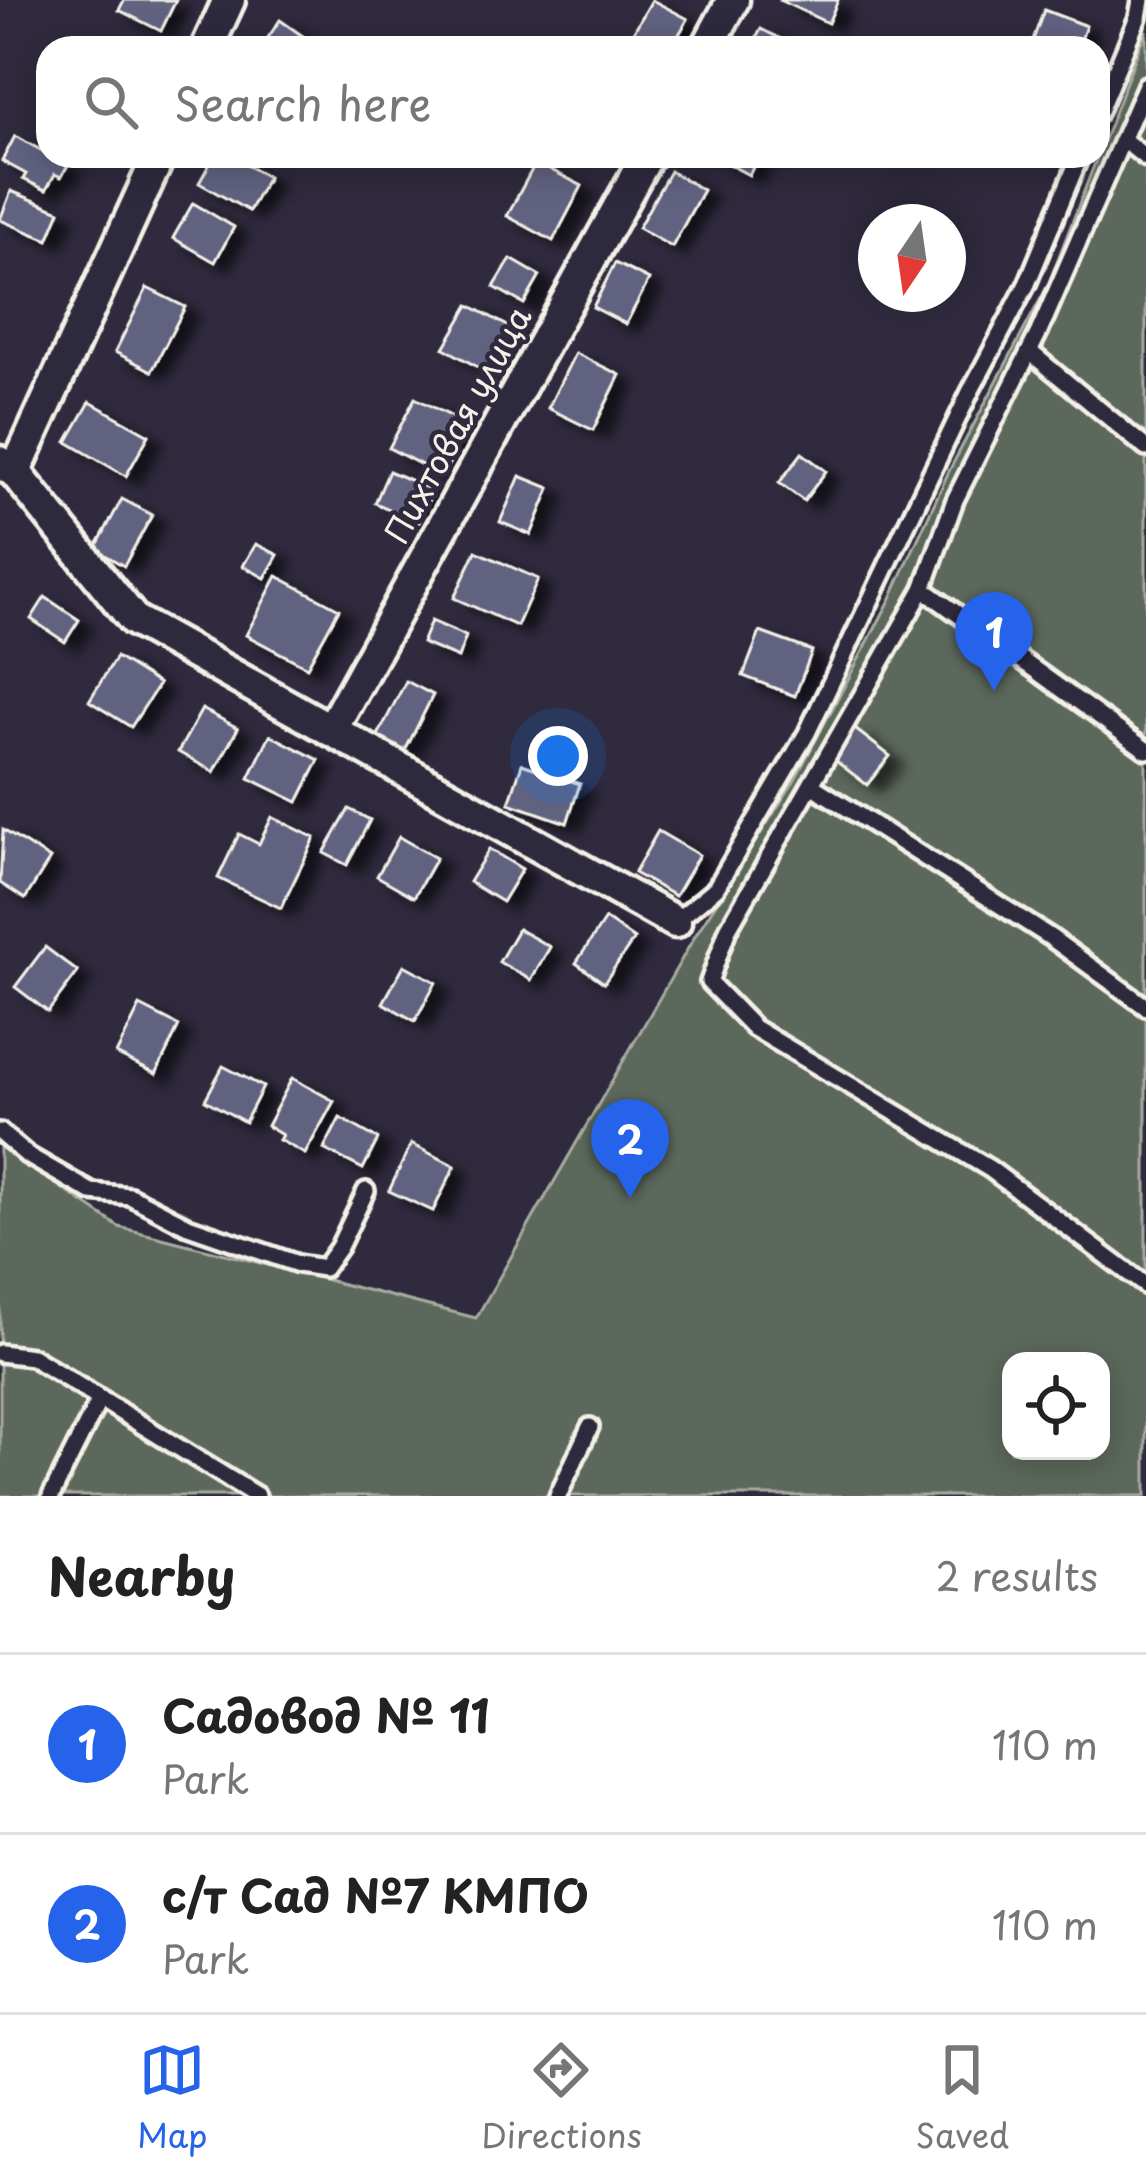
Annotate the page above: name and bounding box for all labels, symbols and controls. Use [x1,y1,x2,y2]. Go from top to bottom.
search box [36,36,1110,168]
text: Search here [174,68,431,136]
icon: search [78,69,144,135]
north arrow [858,204,966,312]
street label: Пихтовая улица [370,296,542,552]
pin: 1 [955,592,1033,691]
your location [528,726,588,786]
pin: 2 [591,1099,669,1198]
map controls [1002,1352,1110,1460]
button: locate [1002,1352,1110,1460]
text: Nearby [48,1536,235,1613]
text: 2 results [936,1545,1098,1604]
text: Садовод № 11 [162,1680,490,1748]
text: 1 [78,1714,96,1773]
text: 110 m [992,1714,1098,1773]
text: Park [162,1748,249,1807]
text: с/т Сад №7 КМПО [162,1860,589,1928]
text: 2 [73,1894,101,1953]
text: 110 m [992,1894,1098,1953]
text: Park [162,1928,249,1987]
tab: Map [137,2037,207,2159]
tab: Directions [481,2037,642,2159]
tab: Saved [915,2037,1009,2159]

